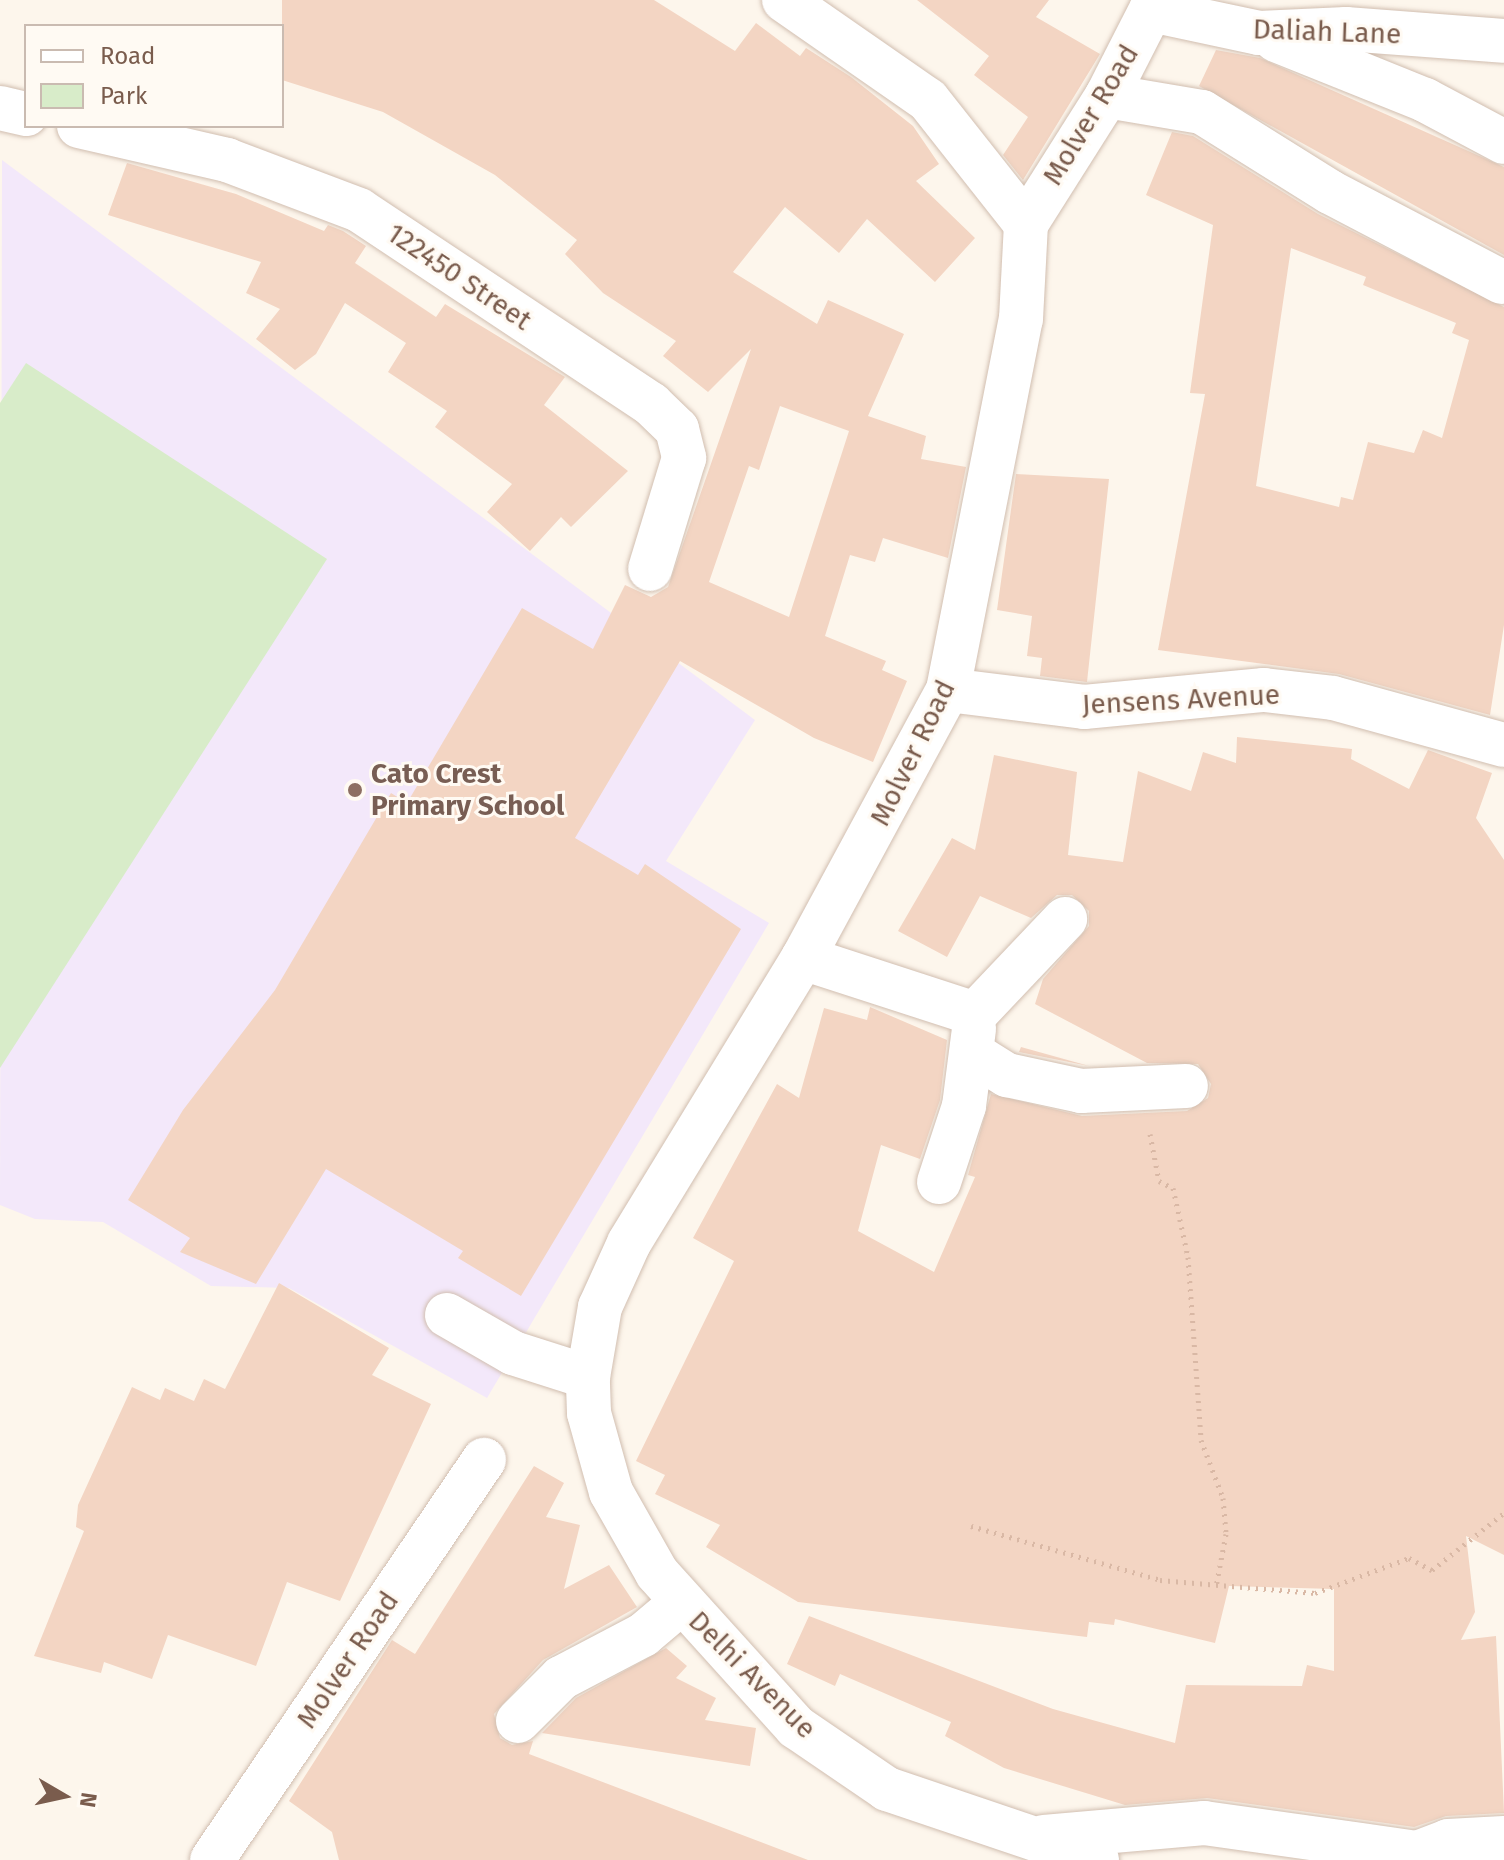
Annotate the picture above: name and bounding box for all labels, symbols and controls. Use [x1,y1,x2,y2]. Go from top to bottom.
street label: Daliah Lane [1252,13,1402,51]
legend [24,24,284,128]
street label: Molver Road [1036,39,1146,191]
text: Road [100,42,155,70]
text: Park [100,82,147,110]
street label: 122450 Street [380,216,538,338]
street label: Molver Road [863,675,963,831]
street label: Jensens Avenue [1081,678,1281,722]
place label: Cato Crest Primary School [371,757,564,823]
marker: Cato Crest Primary School [346,781,364,799]
street label: Molver Road [290,1585,406,1735]
street label: Delhi Avenue [681,1604,823,1746]
north arrow [24,1756,104,1836]
text: N [74,1791,103,1809]

